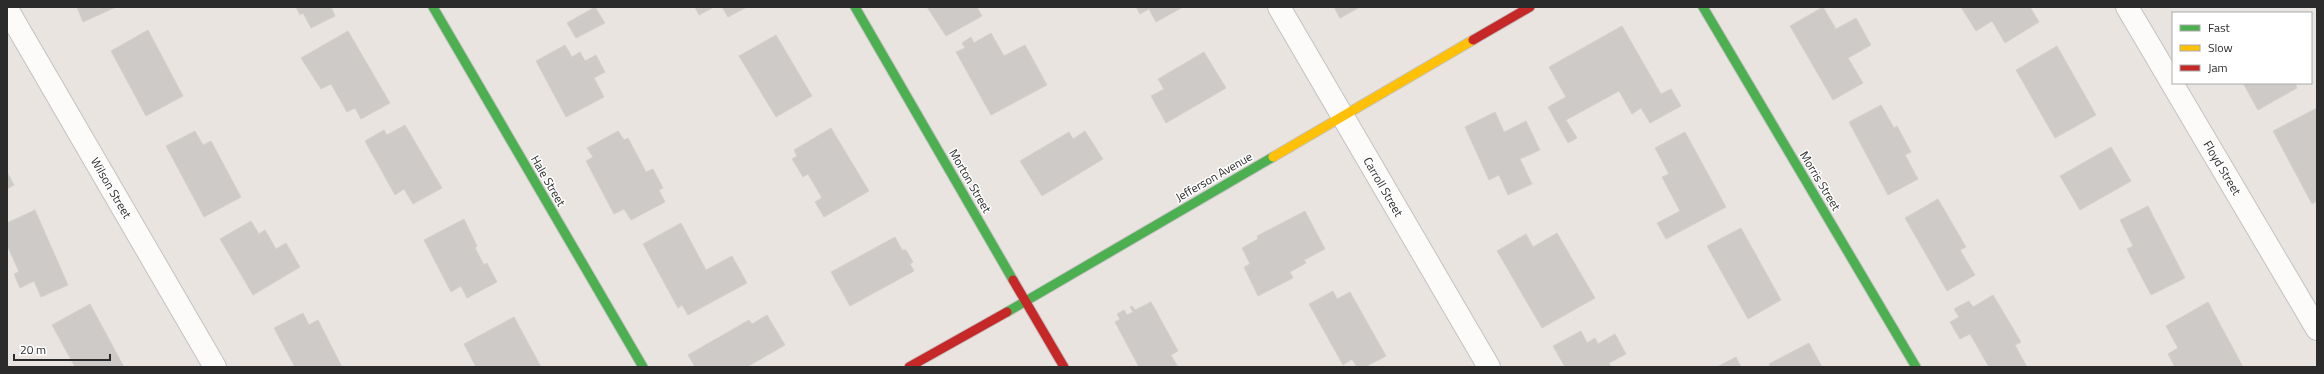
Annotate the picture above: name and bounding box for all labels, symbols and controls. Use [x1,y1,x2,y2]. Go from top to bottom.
legend [2172,12,2312,84]
text: Fast [2208,18,2231,37]
text: Slow [2208,38,2233,57]
text: Jam [2208,58,2228,77]
street label: Floyd Street [2199,137,2247,199]
street label: Morton Street [944,145,997,217]
street label: Jefferson Avenue [1172,147,1256,206]
street label: Morris Street [1795,147,1846,215]
street label: Hale Street [526,152,571,211]
street label: Carroll Street [1359,153,1409,221]
street label: Wilson Street [86,154,137,223]
scale bar [14,336,110,362]
text: 20 m [20,340,46,359]

